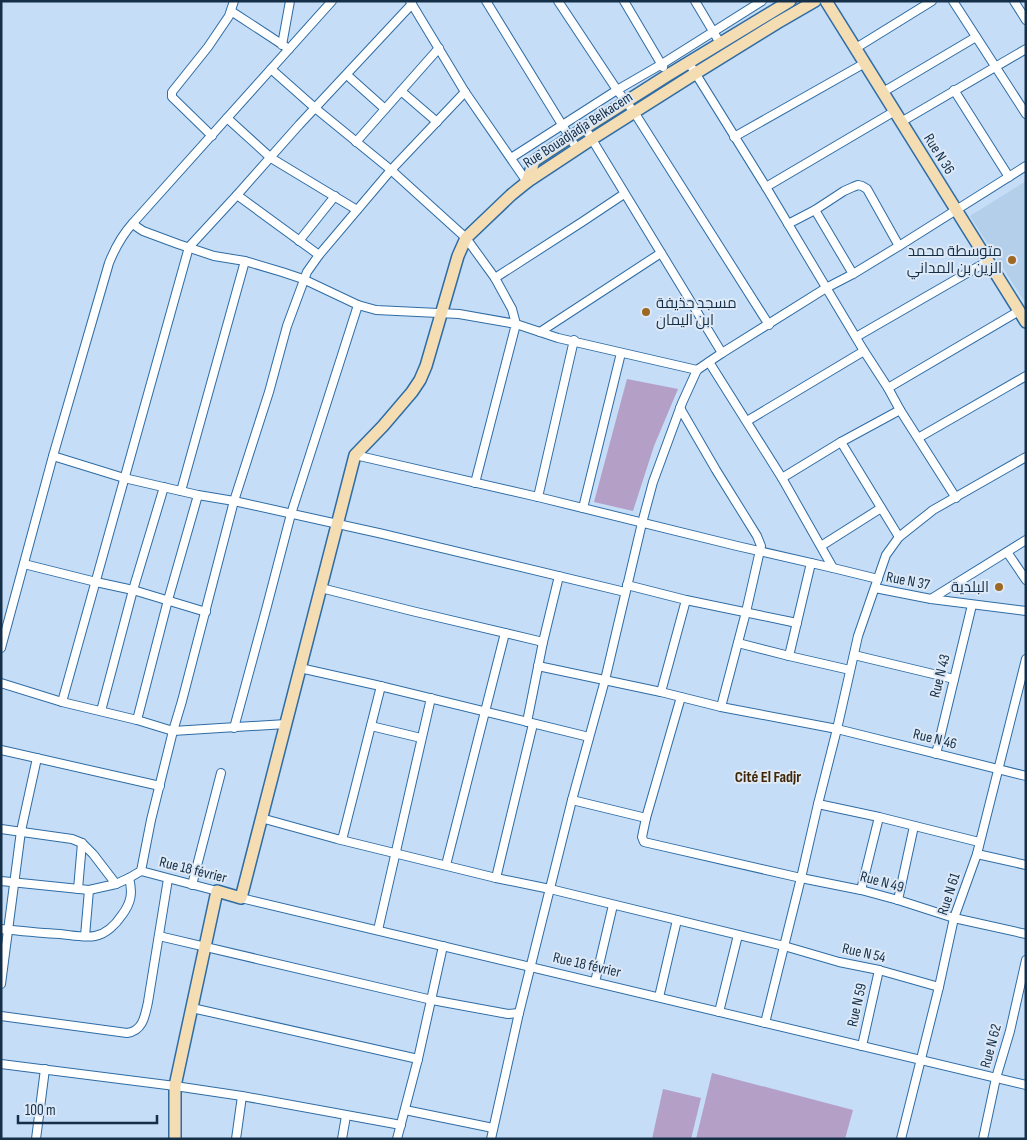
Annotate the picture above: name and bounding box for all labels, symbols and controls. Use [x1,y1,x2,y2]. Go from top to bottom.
street label: Rue Bouadjadja Belkacem [520,87,636,173]
street label: Rue N 36 [919,130,959,178]
place label: متوسطة محمد الزين بن المداني [907,242,1002,280]
marker: متوسطة محمد الزين بن المداني [1006,254,1018,266]
place label: مسجد حذيفة ابن اليمان [656,294,737,330]
marker: مسجد حذيفة ابن اليمان [640,306,652,318]
street label: Rue N 37 [885,567,931,595]
place label: البلدية [951,578,989,597]
marker: البلدية [993,581,1005,593]
street label: Rue N 43 [925,652,955,700]
street label: Rue N 46 [911,724,959,754]
district label: Cité El Fadjr [735,768,801,787]
street label: Rue 18 février [157,852,229,888]
street label: Rue N 49 [858,867,906,897]
street label: Rue N 61 [933,870,965,918]
street label: Rue N 54 [840,939,888,967]
street label: Rue 18 février [551,948,623,982]
street label: Rue N 59 [843,981,871,1029]
street label: Rue N 62 [976,1022,1006,1070]
scale bar [18,1092,156,1124]
text: 100 m [25,1101,56,1120]

